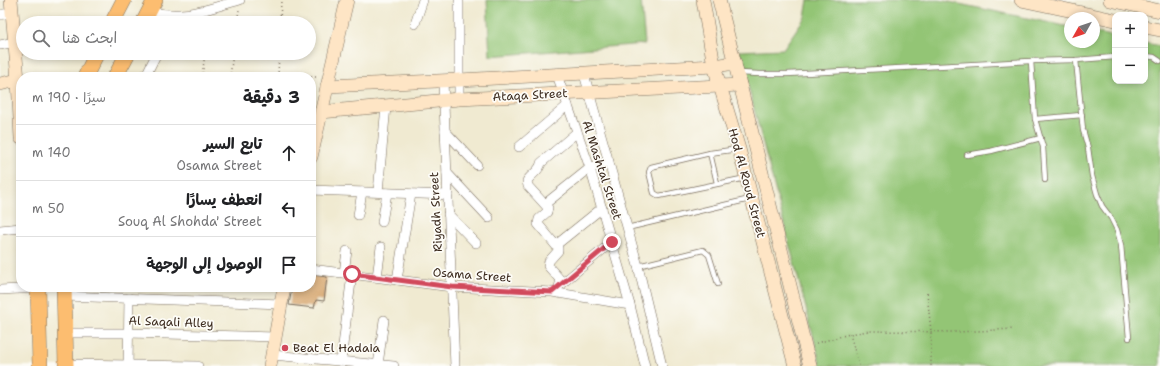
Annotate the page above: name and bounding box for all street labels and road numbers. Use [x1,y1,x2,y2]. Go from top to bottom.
street label: Ataqa Street [492,85,568,105]
street label: Al Mashtal Street [578,118,626,222]
street label: Hod Al Roud Street [725,126,769,240]
street label: Riyadh Street [426,172,446,252]
street label: Osama Street [432,264,512,286]
street label: Al Saqali Alley [128,313,214,331]

